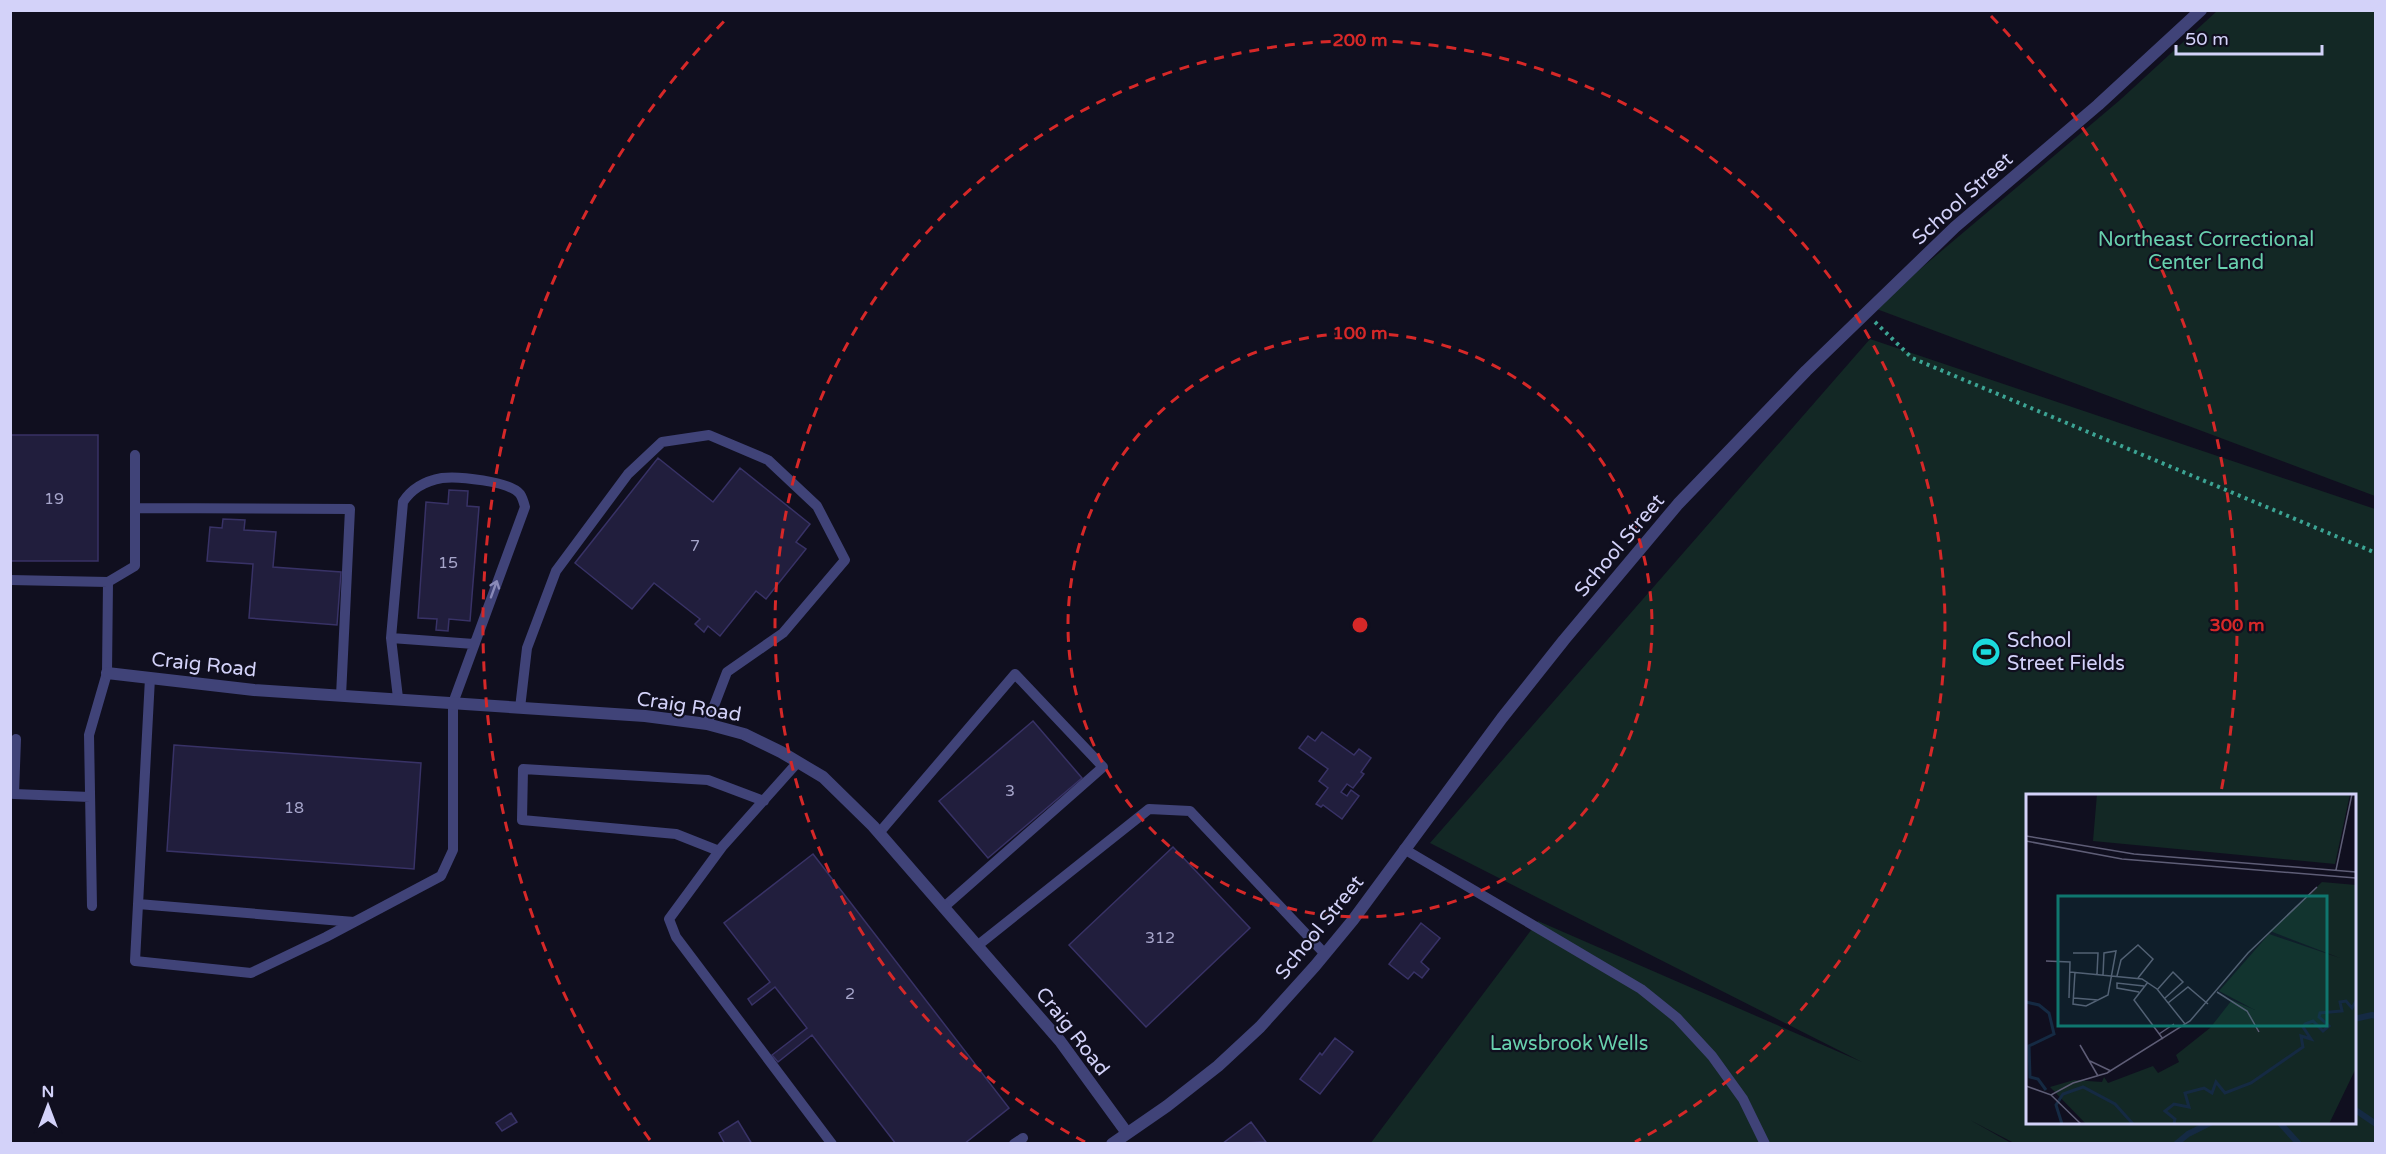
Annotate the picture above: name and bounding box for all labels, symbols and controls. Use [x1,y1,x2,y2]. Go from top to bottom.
scale bar [2176,18,2322,56]
text: 50 m [2185,28,2229,50]
text: 200 m [1332,29,1388,51]
street label: School Street [1908,147,2018,250]
park label: Northeast Correctional Center Land [2098,228,2314,275]
text: 100 m [1332,322,1388,344]
house number: 19 [44,489,64,509]
street label: School Street [1570,489,1670,602]
house number: 7 [690,536,700,556]
house number: 15 [438,553,458,573]
one-way arrow [490,581,501,599]
text: 300 m [2209,614,2265,636]
centre of rings [1350,615,1370,635]
place label: School Street Fields [2007,629,2125,676]
sports icon: School Street Fields [1970,636,2002,668]
street label: Craig Road [150,648,258,682]
street label: Craig Road [635,687,743,727]
house number: 3 [1005,781,1015,801]
inset map [2026,794,2356,1124]
house number: 18 [284,798,304,818]
street label: School Street [1271,871,1369,984]
house number: 312 [1145,928,1175,948]
street label: Craig Road [1030,983,1114,1081]
house number: 2 [845,984,855,1004]
park label: Lawsbrook Wells [1490,1032,1648,1056]
north arrow [18,1076,78,1136]
text: N [42,1082,54,1102]

